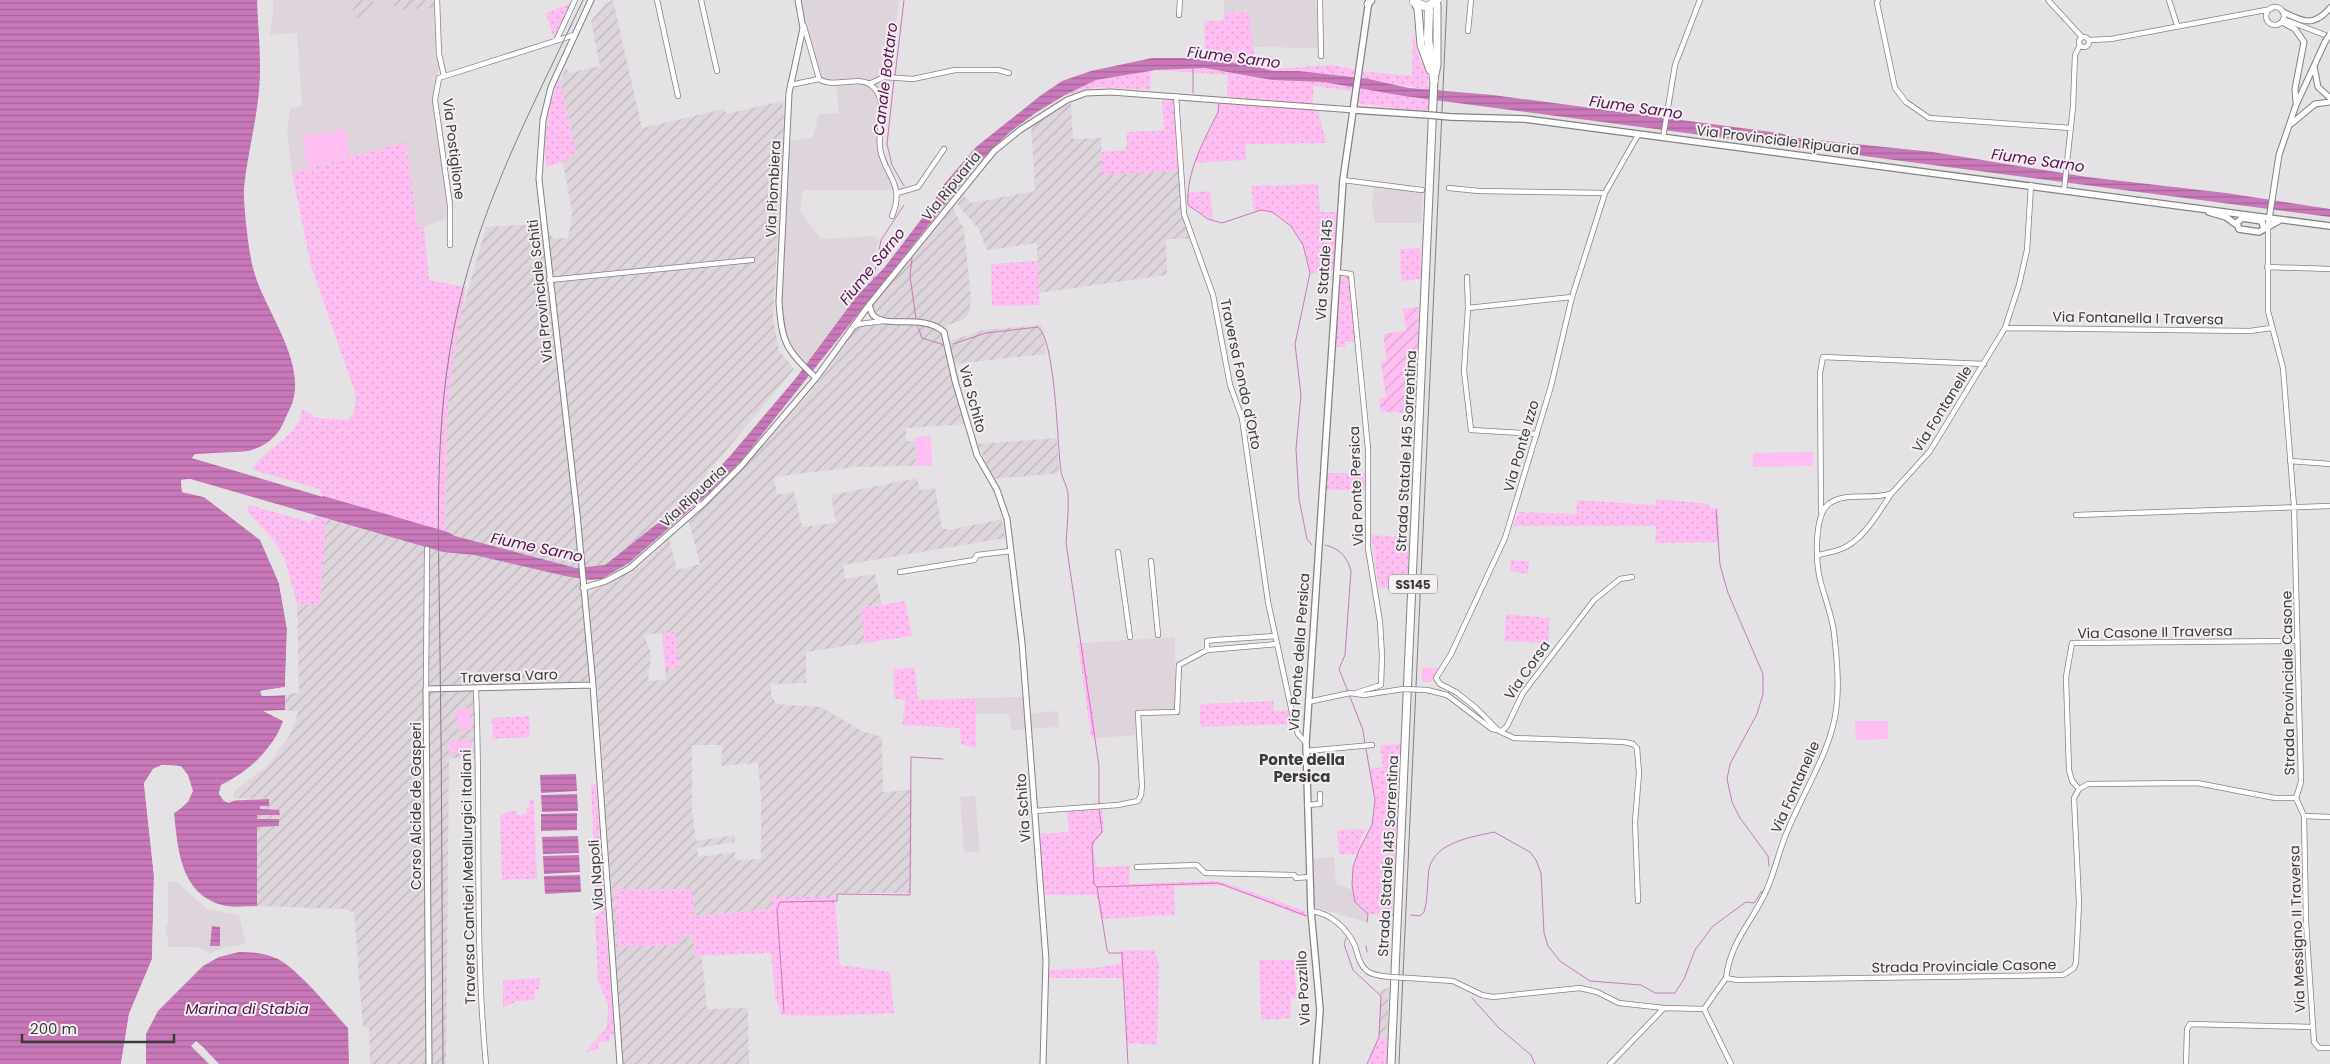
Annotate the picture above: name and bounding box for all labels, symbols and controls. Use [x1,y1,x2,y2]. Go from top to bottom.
water label: Canale Bottaro [868,21,902,137]
water label: Fiume Sarno [1186,41,1282,73]
water label: Fiume Sarno [1588,90,1684,124]
street label: Via Postiglione [438,97,470,201]
street label: Via Provinciale Ripuaria [1695,120,1861,160]
street label: Via Piombiera [760,140,786,238]
water label: Fiume Sarno [1990,143,2086,177]
street label: Via Ripuaria [917,147,985,225]
street label: Via Provinciale Schiti [523,219,557,363]
street label: Via Statale 145 [1310,219,1338,321]
water label: Fiume Sarno [834,223,910,309]
street label: Traversa Fondo d'Orto [1215,297,1267,451]
street label: Via Fontanella I Traversa [2052,307,2224,329]
street label: Strada Statale 145 Sorrentina [1391,350,1421,552]
street label: Via Fontanelle [1907,362,1977,456]
street label: Via Schito [954,363,992,435]
street label: Via Ponte Izzo [1498,398,1544,494]
street label: Via Ponte Persica [1344,426,1368,546]
street label: Via Ripuaria [655,460,731,532]
water label: Fiume Sarno [489,527,585,567]
street label: Via Ponte della Persica [1283,572,1315,732]
road number: SS145 [1389,574,1437,594]
street label: Strada Provinciale Casone [2276,590,2300,775]
street label: Via Casone II Traversa [2077,621,2233,643]
street label: Via Corsa [1499,636,1555,704]
street label: Traversa Varo [460,664,558,688]
street label: Corso Alcide de Gasperi [406,722,426,890]
street label: Via Fontanelle [1766,737,1824,836]
street label: Traversa Cantieri Metallurgici Italiani [456,749,480,1005]
district label: Ponte della Persica [1259,749,1345,787]
street label: Strada Statale 145 Sorrentina [1373,755,1403,957]
street label: Via Schito [1011,773,1035,843]
street label: Via Napoli [584,839,608,911]
street label: Via Messigno II Traversa [2284,845,2310,1013]
street label: Via Pozzillo [1291,950,1315,1026]
street label: Strada Provinciale Casone [1872,954,2057,978]
water label: Marina di Stabia [185,998,309,1019]
scale bar [22,1012,175,1044]
text: 200 m [30,1018,77,1039]

